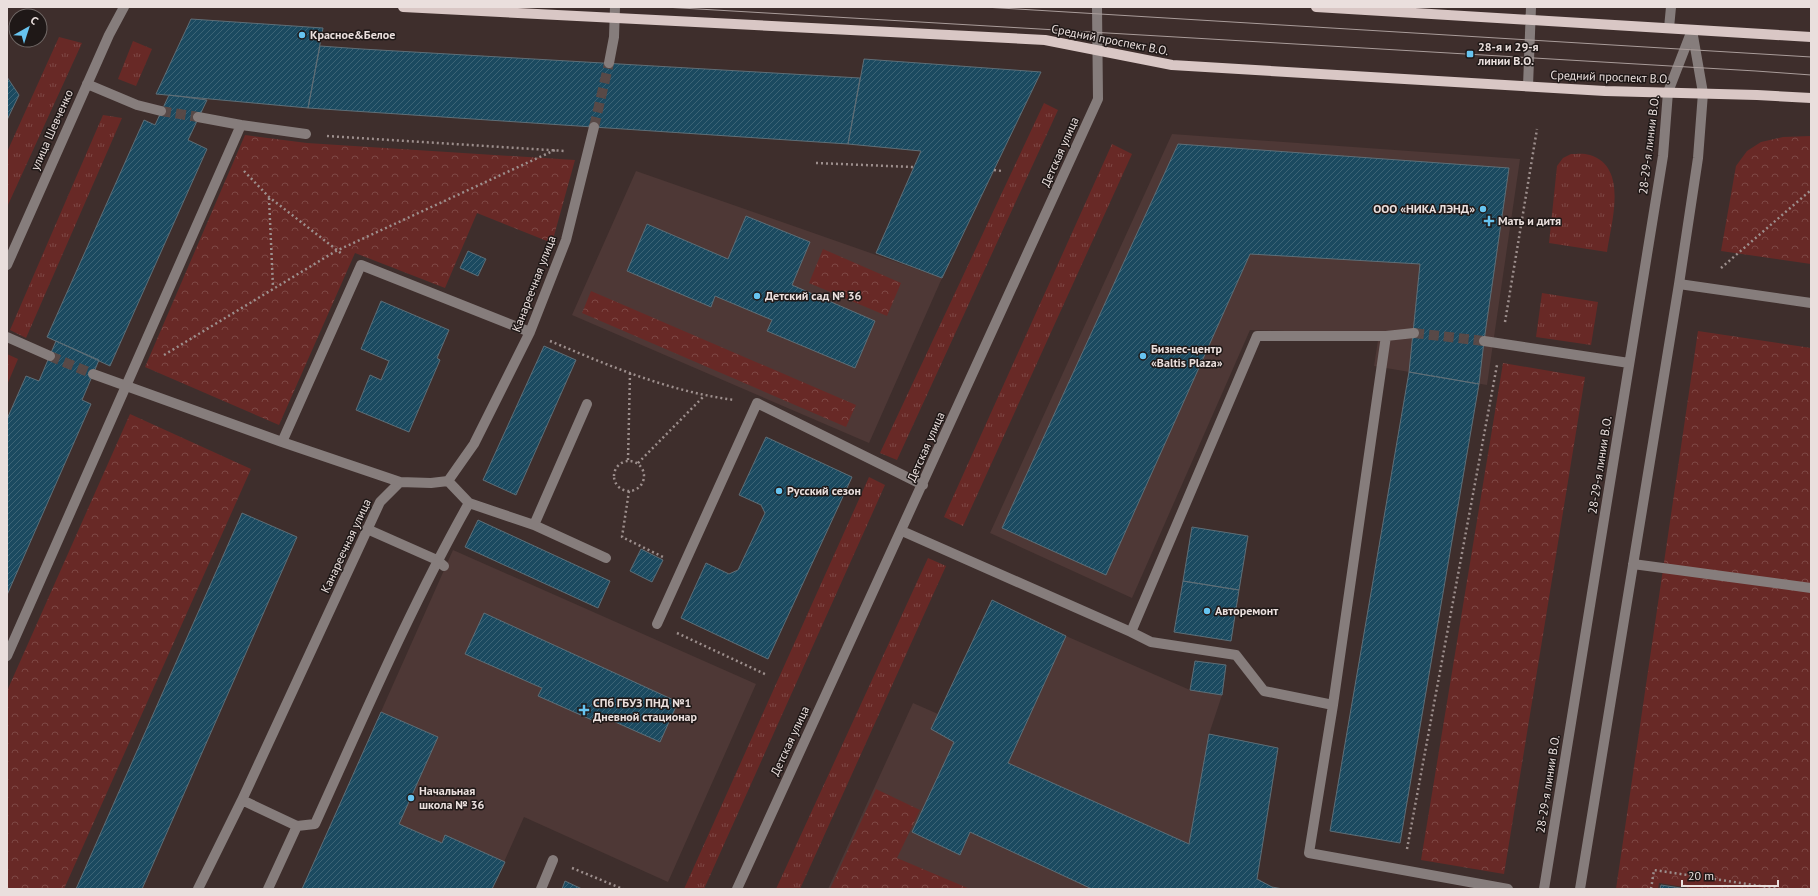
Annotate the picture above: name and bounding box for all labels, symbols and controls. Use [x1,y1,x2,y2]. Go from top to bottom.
north arrow [8,8,48,48]
text: С [27,13,41,28]
street label: Средний проспект В.О. [1050,21,1170,58]
place label: Красное&Белое [310,27,395,42]
marker: Красное&Белое [297,30,307,40]
place label: 28-я и 29-я линии В.О. [1477,39,1539,68]
marker: 28-я и 29-я линии В.О. [1465,49,1475,59]
street label: Средний проспект В.О. [1550,67,1670,86]
street label: улица Шевченко [27,87,76,173]
street label: 28-29-я линии В.О. [1635,95,1662,195]
street label: Детская улица [1037,114,1082,189]
place label: ООО «НИКА ЛЭНД» [1373,201,1475,216]
marker: ООО «НИКА ЛЭНД» [1478,204,1488,214]
place label: Мать и дитя [1498,213,1561,228]
marker: Мать и дитя [1483,215,1495,227]
street label: Канареечная улица [508,233,559,334]
place label: Детский сад № 36 [765,288,861,303]
marker: Детский сад № 36 [752,291,762,301]
place label: Бизнес-центр «Baltis Plaza» [1151,341,1223,370]
marker: Бизнес-центр «Baltis Plaza» [1138,351,1148,361]
street label: Детская улица [903,409,948,484]
street label: 28-29-я линии В.О. [1584,415,1615,515]
place label: Русский сезон [787,483,861,498]
marker: Русский сезон [774,486,784,496]
street label: Канареечная улица [317,496,374,595]
place label: Авторемонт [1215,603,1278,618]
marker: Авторемонт [1202,606,1212,616]
place label: СПб ГБУЗ ПНД №1 Дневной стационар [593,695,698,724]
marker: СПб ГБУЗ ПНД №1 Дневной стационар [578,704,590,716]
street label: Детская улица [767,704,812,778]
street label: 28-29-я линии В.О. [1532,734,1563,834]
place label: Начальная школа № 36 [419,783,485,812]
marker: Начальная школа № 36 [406,793,416,803]
scale bar [1682,862,1778,888]
text: 20 m [1688,868,1714,883]

